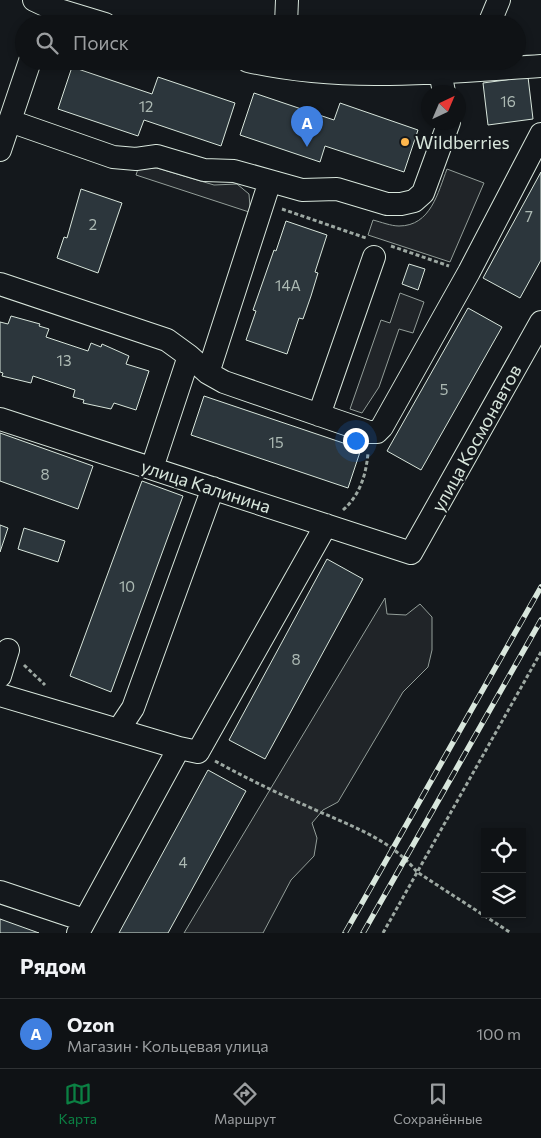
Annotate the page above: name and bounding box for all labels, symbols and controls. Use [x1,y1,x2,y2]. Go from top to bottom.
search box [15,15,526,70]
icon: search [33,29,61,57]
text: Поиск [73,31,129,54]
north arrow [421,85,466,130]
house number: 16 [500,92,516,110]
house number: 12 [139,97,153,115]
pin: A [291,106,323,147]
place label: Wildberries [415,131,510,153]
marker: Wildberries [399,136,411,148]
house number: 7 [525,207,533,225]
house number: 2 [89,215,97,233]
house number: 14А [275,276,301,294]
house number: 13 [57,351,71,369]
street label: улица Космонавтов [426,360,526,516]
house number: 5 [440,380,448,398]
your location [343,428,369,454]
house number: 15 [268,433,284,451]
street label: улица Калинина [138,455,274,517]
house number: 8 [40,465,50,483]
house number: 10 [119,577,135,595]
house number: 8 [291,650,301,668]
map controls [481,828,526,918]
button: locate [481,828,526,873]
house number: 4 [179,853,188,871]
button: layers [481,873,526,918]
text: Рядом [20,953,86,978]
text: Ozon [67,1013,115,1036]
text: A [30,1024,42,1043]
text: 100 m [476,1024,521,1043]
text: Магазин · Кольцевая улица [67,1036,269,1055]
tab: Карта [58,1080,97,1127]
tab: Маршрут [214,1080,276,1127]
tab: Сохранённые [393,1080,483,1127]

